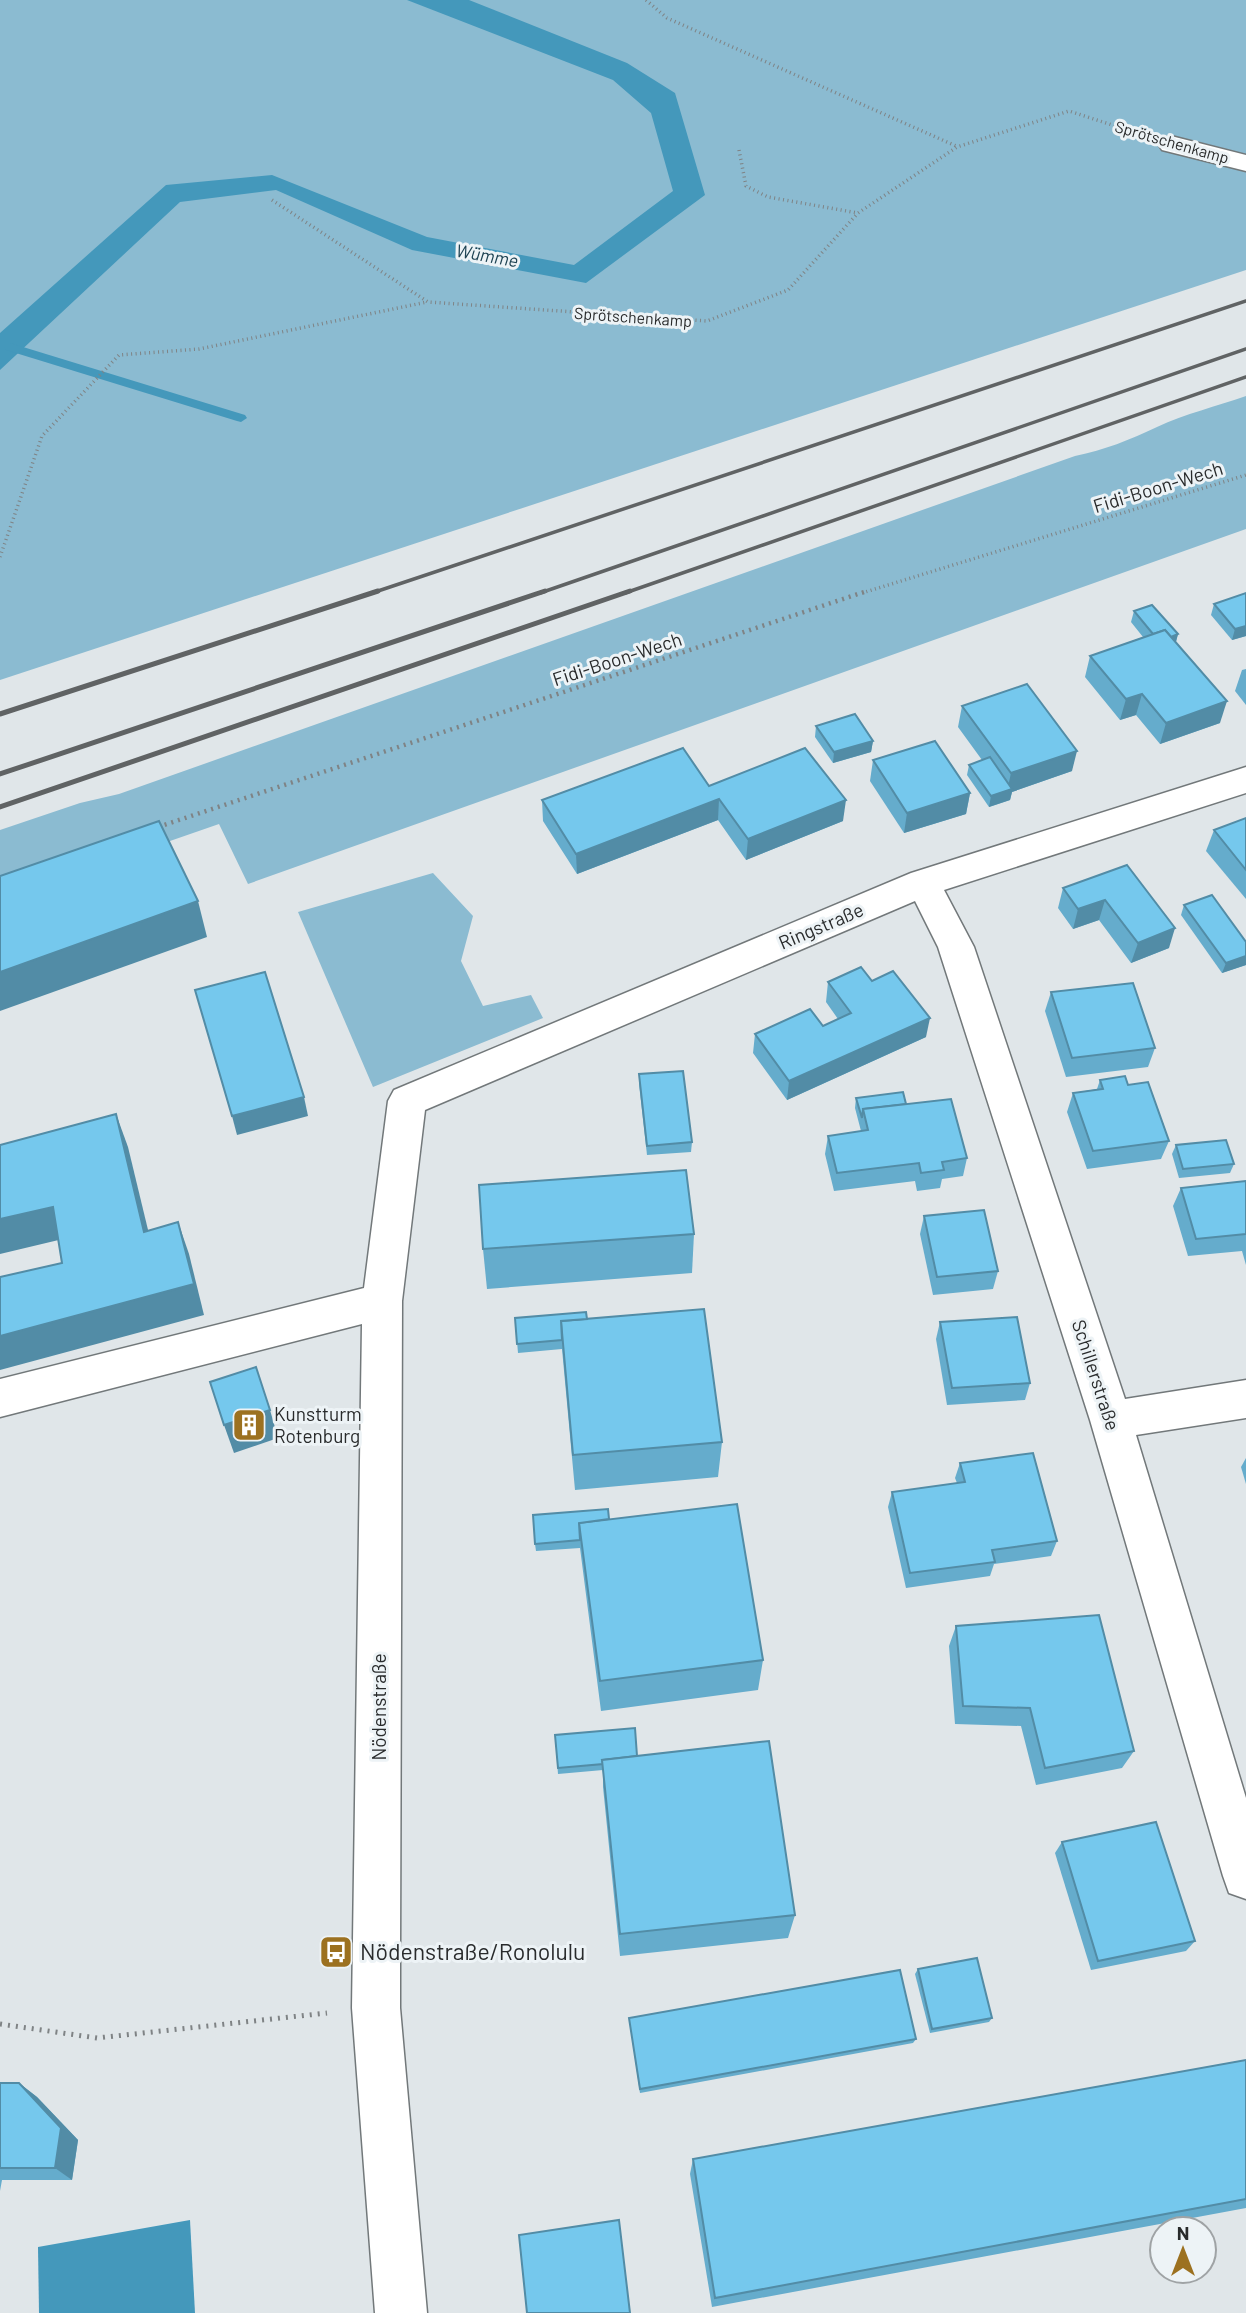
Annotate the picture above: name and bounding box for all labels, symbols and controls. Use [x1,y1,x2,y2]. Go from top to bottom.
street label: Sprötschenkamp [1113,116,1231,167]
water label: Wümme [454,239,520,271]
street label: Sprötschenkamp [574,303,693,330]
street label: Fidi-Boon-Wech [1090,456,1226,517]
street label: Fidi-Boon-Wech [549,627,684,690]
street label: Ringstraße [775,897,867,954]
street label: Schillerstraße [1068,1317,1125,1433]
place label: Kunstturm Rotenburg [274,1402,362,1447]
building icon: Kunstturm Rotenburg [230,1406,268,1444]
street label: Nödenstraße [367,1653,390,1761]
bus stop icon: Nödenstraße/Ronolulu [317,1933,355,1971]
place label: Nödenstraße/Ronolulu [360,1937,585,1965]
north arrow [1148,2215,1218,2285]
text: N [1177,2221,1189,2244]

